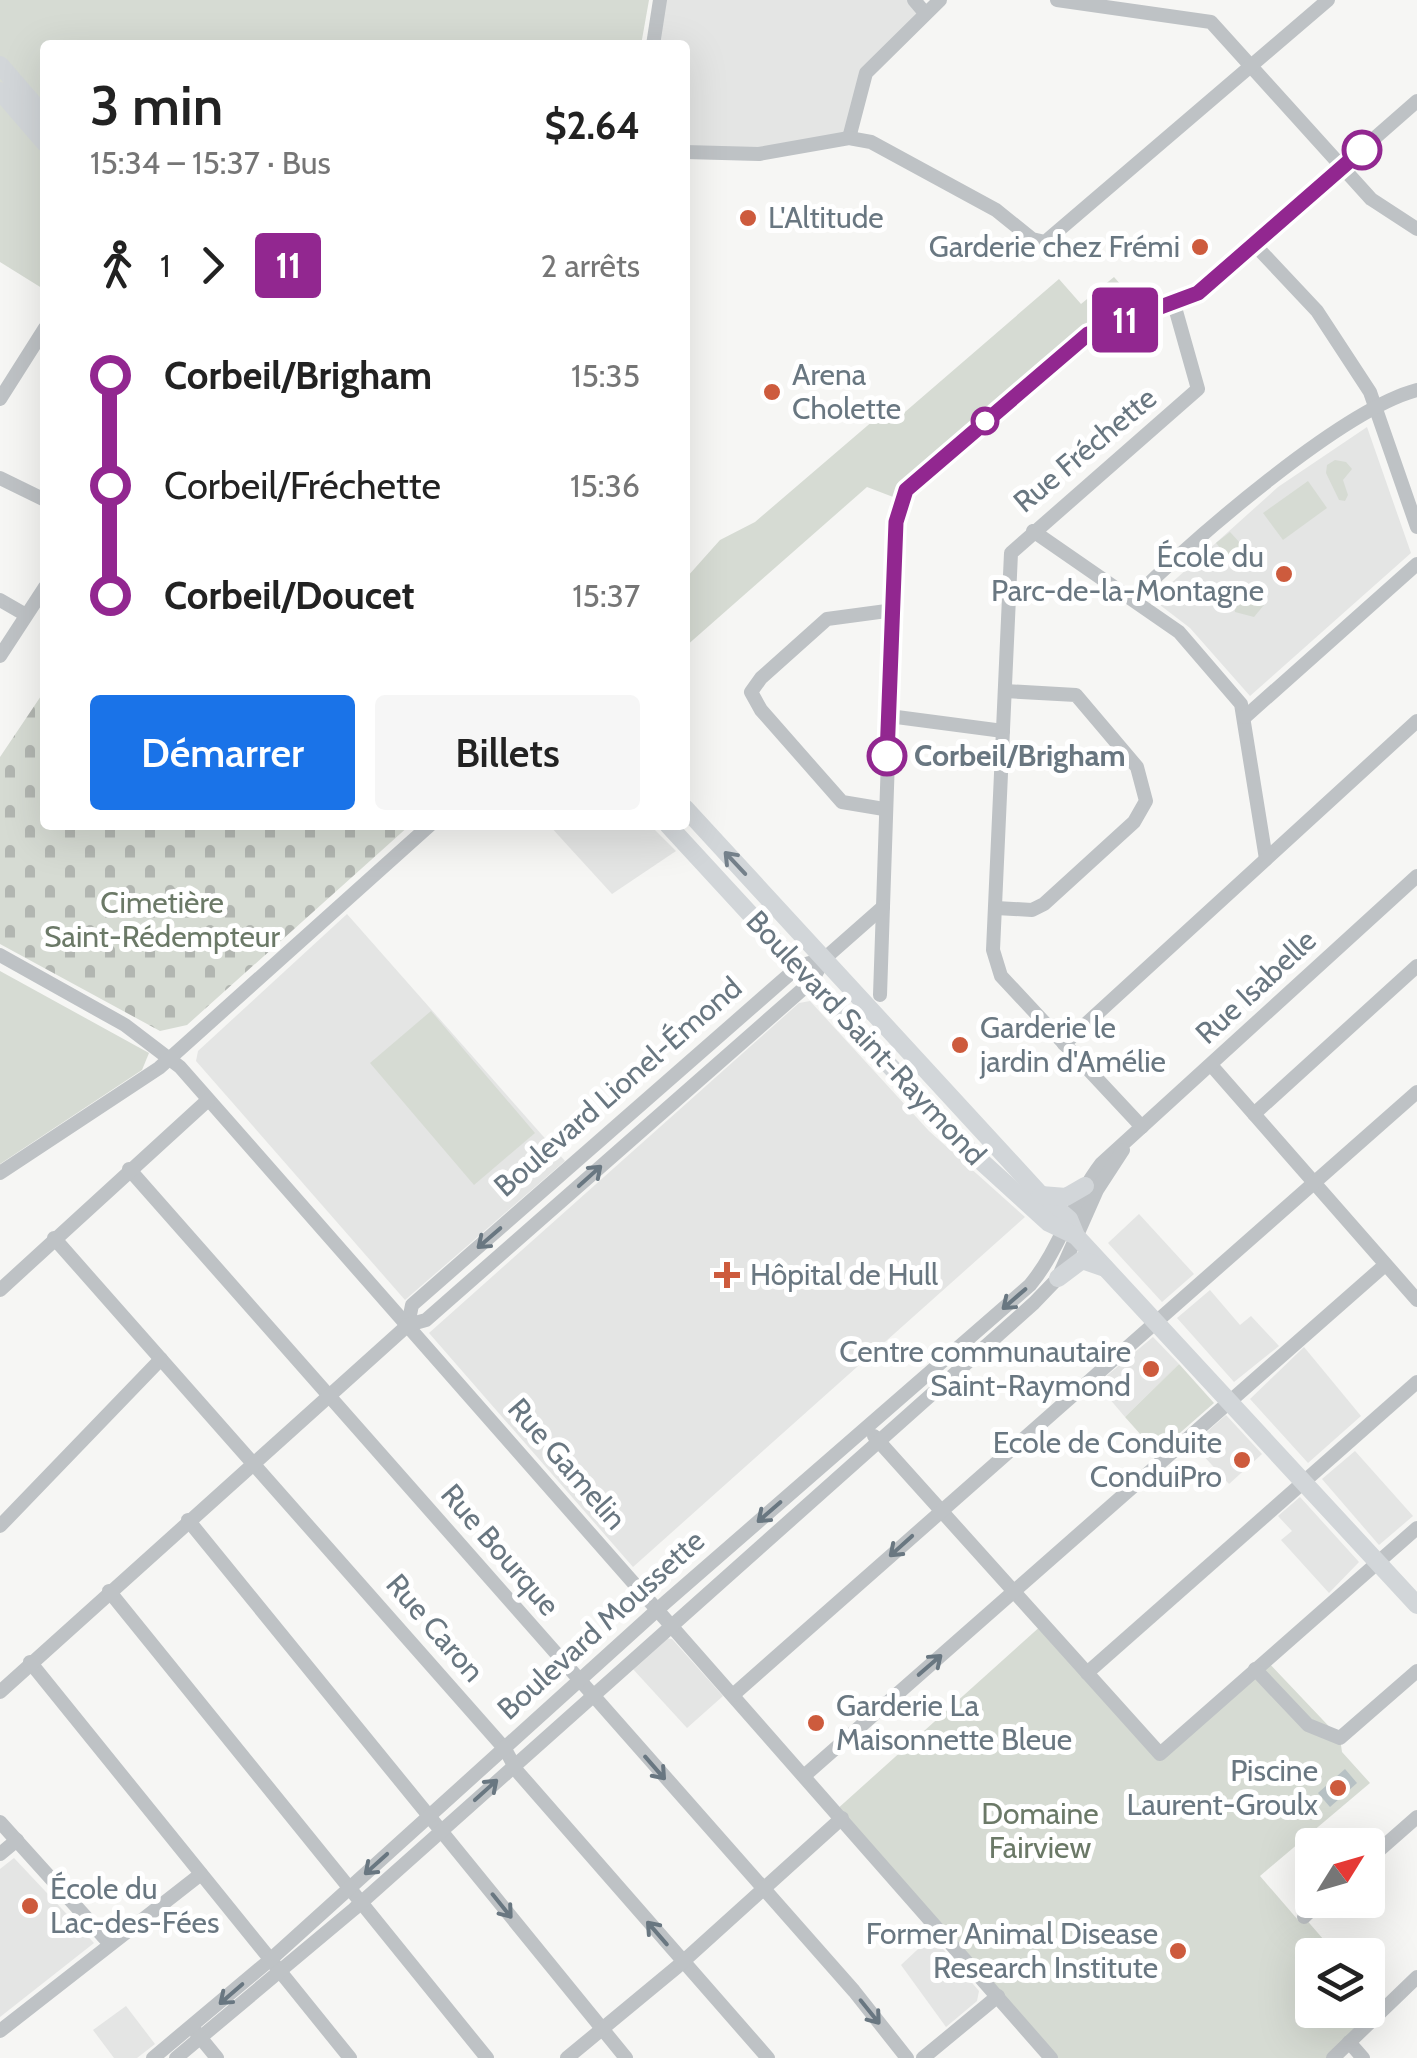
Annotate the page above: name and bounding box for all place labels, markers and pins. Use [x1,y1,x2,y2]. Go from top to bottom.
unlabelled marker [1343,131,1381,169]
place label: L'Altitude [768,199,884,236]
marker: L'Altitude [737,207,759,229]
place label: Garderie chez Frémi [929,228,1180,265]
marker: Garderie chez Frémi [1189,236,1211,258]
place label: Arena Cholette [792,356,901,427]
marker: Arena Cholette [761,381,783,403]
unlabelled marker [972,408,998,434]
place label: École du Parc-de-la-Montagne [991,538,1264,609]
marker: École du Parc-de-la-Montagne [1273,563,1295,585]
marker: Corbeil/Brigham [868,737,906,775]
place label: Corbeil/Brigham [914,737,1126,774]
place label: Garderie le jardin d'Amélie [979,1009,1166,1080]
marker: Garderie le jardin d'Amélie [949,1034,971,1056]
place label: Hôpital de Hull [750,1256,938,1293]
marker: Hôpital de Hull [714,1262,740,1288]
place label: Centre communautaire Saint-Raymond [839,1333,1131,1404]
marker: Centre communautaire Saint-Raymond [1140,1358,1162,1380]
place label: Ecole de Conduite ConduiPro [993,1424,1222,1495]
marker: Ecole de Conduite ConduiPro [1231,1449,1253,1471]
place label: Garderie La Maisonnette Bleue [836,1687,1072,1758]
marker: Garderie La Maisonnette Bleue [805,1712,827,1734]
place label: Piscine Laurent-Groulx [1126,1752,1318,1823]
marker: Piscine Laurent-Groulx [1327,1777,1349,1799]
place label: École du Lac-des-Fées [50,1870,219,1941]
marker: École du Lac-des-Fées [19,1895,41,1917]
place label: Former Animal Disease Research Institute [866,1915,1158,1986]
marker: Former Animal Disease Research Institute [1167,1940,1189,1962]

